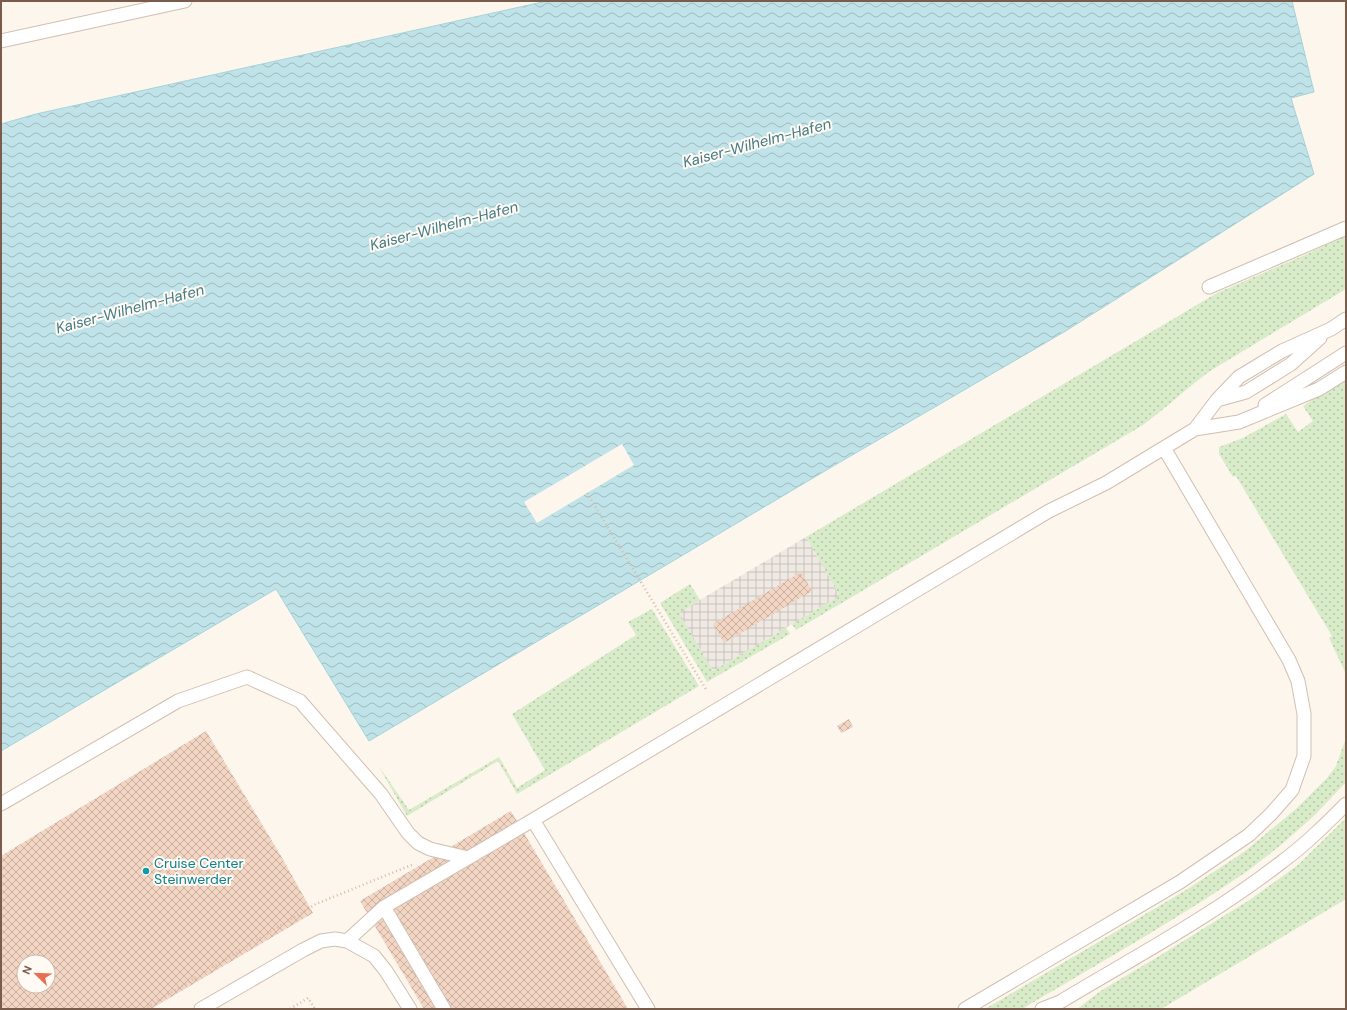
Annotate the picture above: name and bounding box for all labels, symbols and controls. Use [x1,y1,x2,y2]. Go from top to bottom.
water label: Kaiser-Wilhelm-Hafen [681,113,834,172]
water label: Kaiser-Wilhelm-Hafen [368,196,521,255]
water label: Kaiser-Wilhelm-Hafen [54,279,207,338]
place label: Cruise Center Steinwerder [154,854,244,888]
marker: Cruise Center Steinwerder [141,866,151,876]
north arrow [16,954,56,994]
text: N [19,964,35,977]

